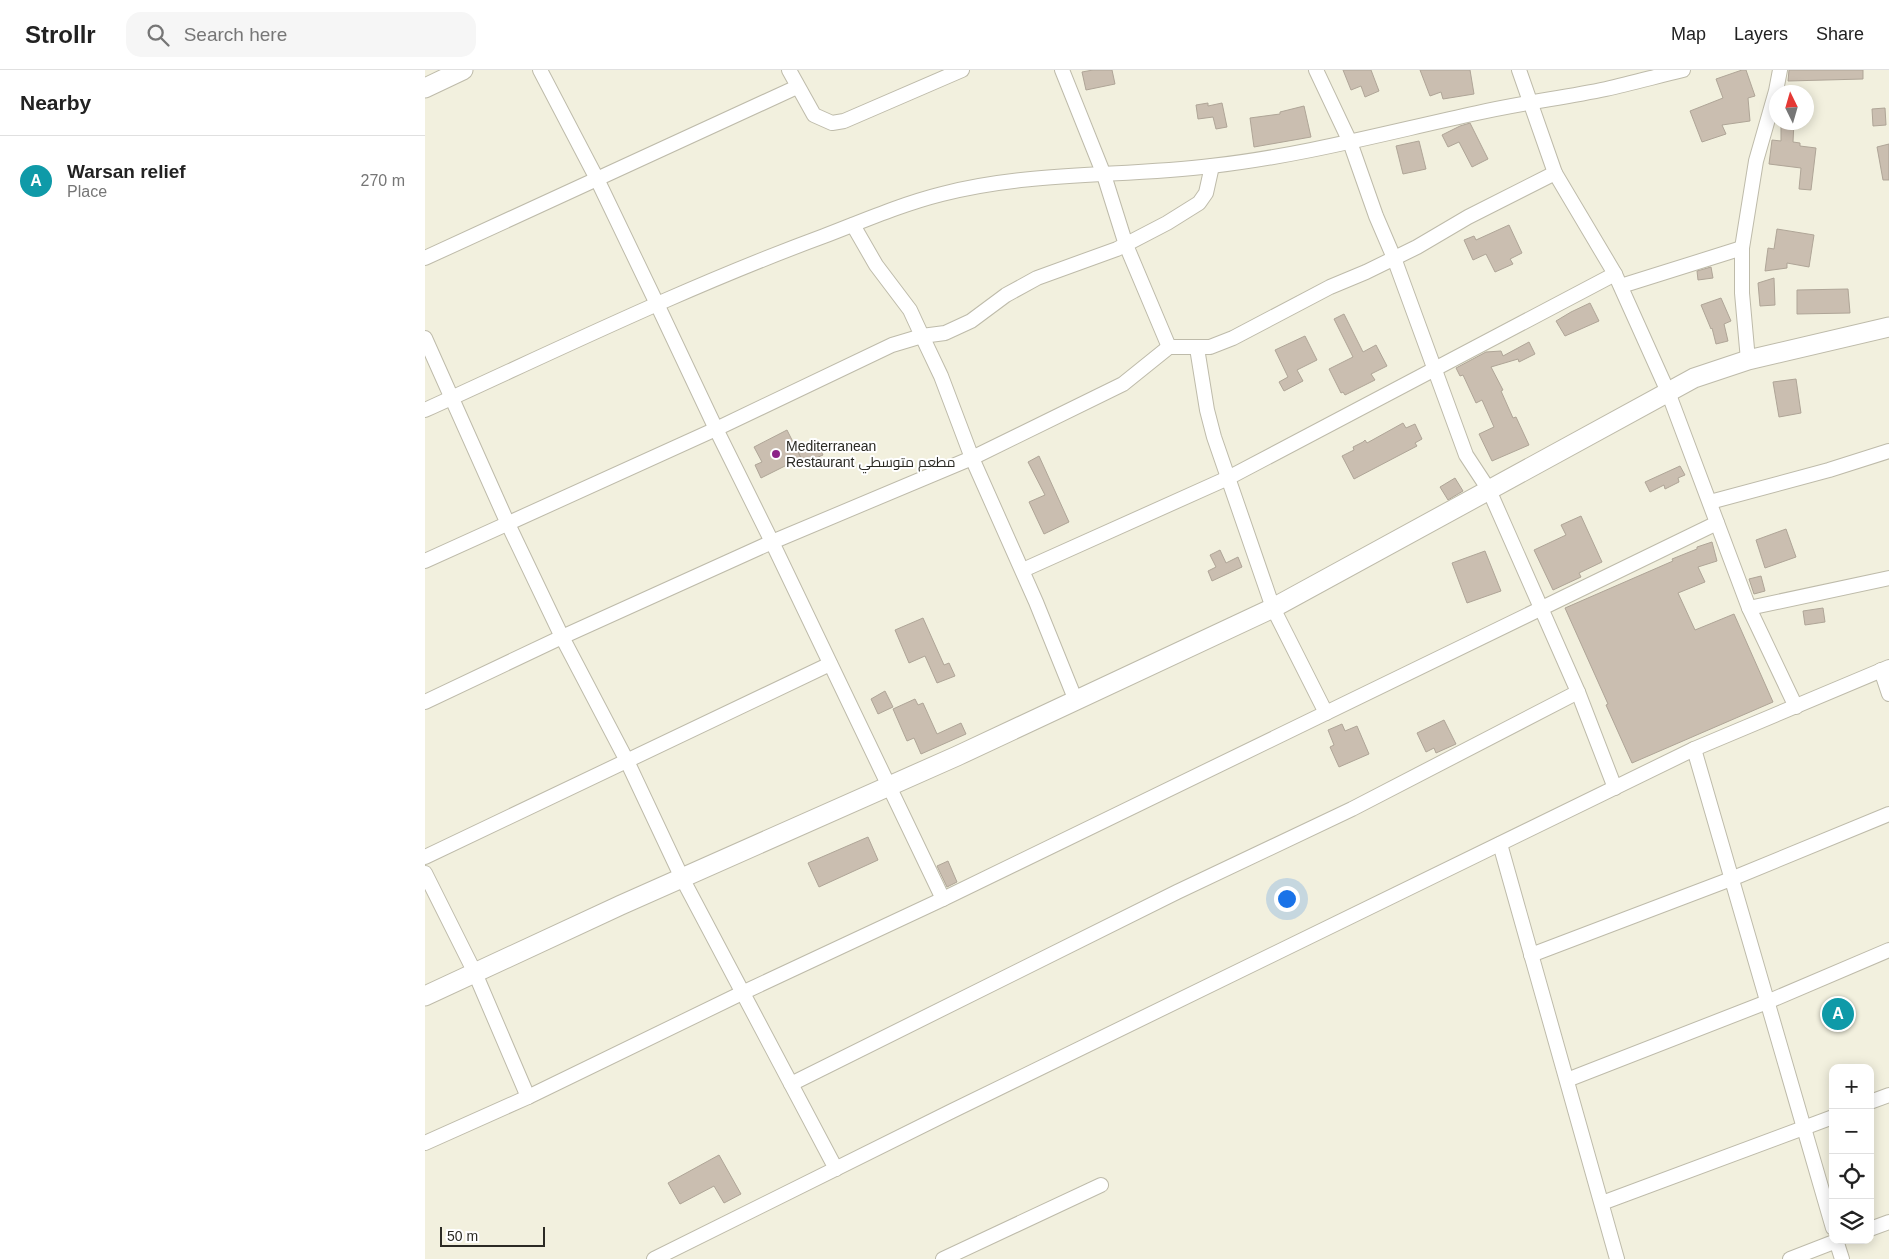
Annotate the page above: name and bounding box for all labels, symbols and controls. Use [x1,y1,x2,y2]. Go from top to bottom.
search box [126,12,476,57]
text: Strollr [25,21,96,48]
icon: search [144,21,172,49]
text: Search here [184,24,287,45]
text: Map [1671,24,1706,44]
text: Layers [1734,24,1788,44]
text: Share [1816,24,1864,44]
north arrow [1769,85,1814,130]
text: Nearby [20,91,91,114]
text: Warsan relief [67,161,186,182]
text: A [30,172,42,189]
text: 270 m [361,172,405,189]
text: Place [67,183,107,200]
place label: Mediterranean Restaurant مطعم متوسطي [786,438,956,474]
marker: Mediterranean Restaurant مطعم متوسطي [770,448,782,460]
your location [1274,886,1300,912]
pin: A [1822,995,1854,1033]
map controls [1829,1064,1874,1244]
button: + [1829,1064,1874,1109]
button: − [1829,1109,1874,1154]
button: locate [1829,1154,1874,1199]
button: layers [1829,1199,1874,1244]
scale bar [440,1224,545,1247]
text: 50 m [447,1228,478,1244]

